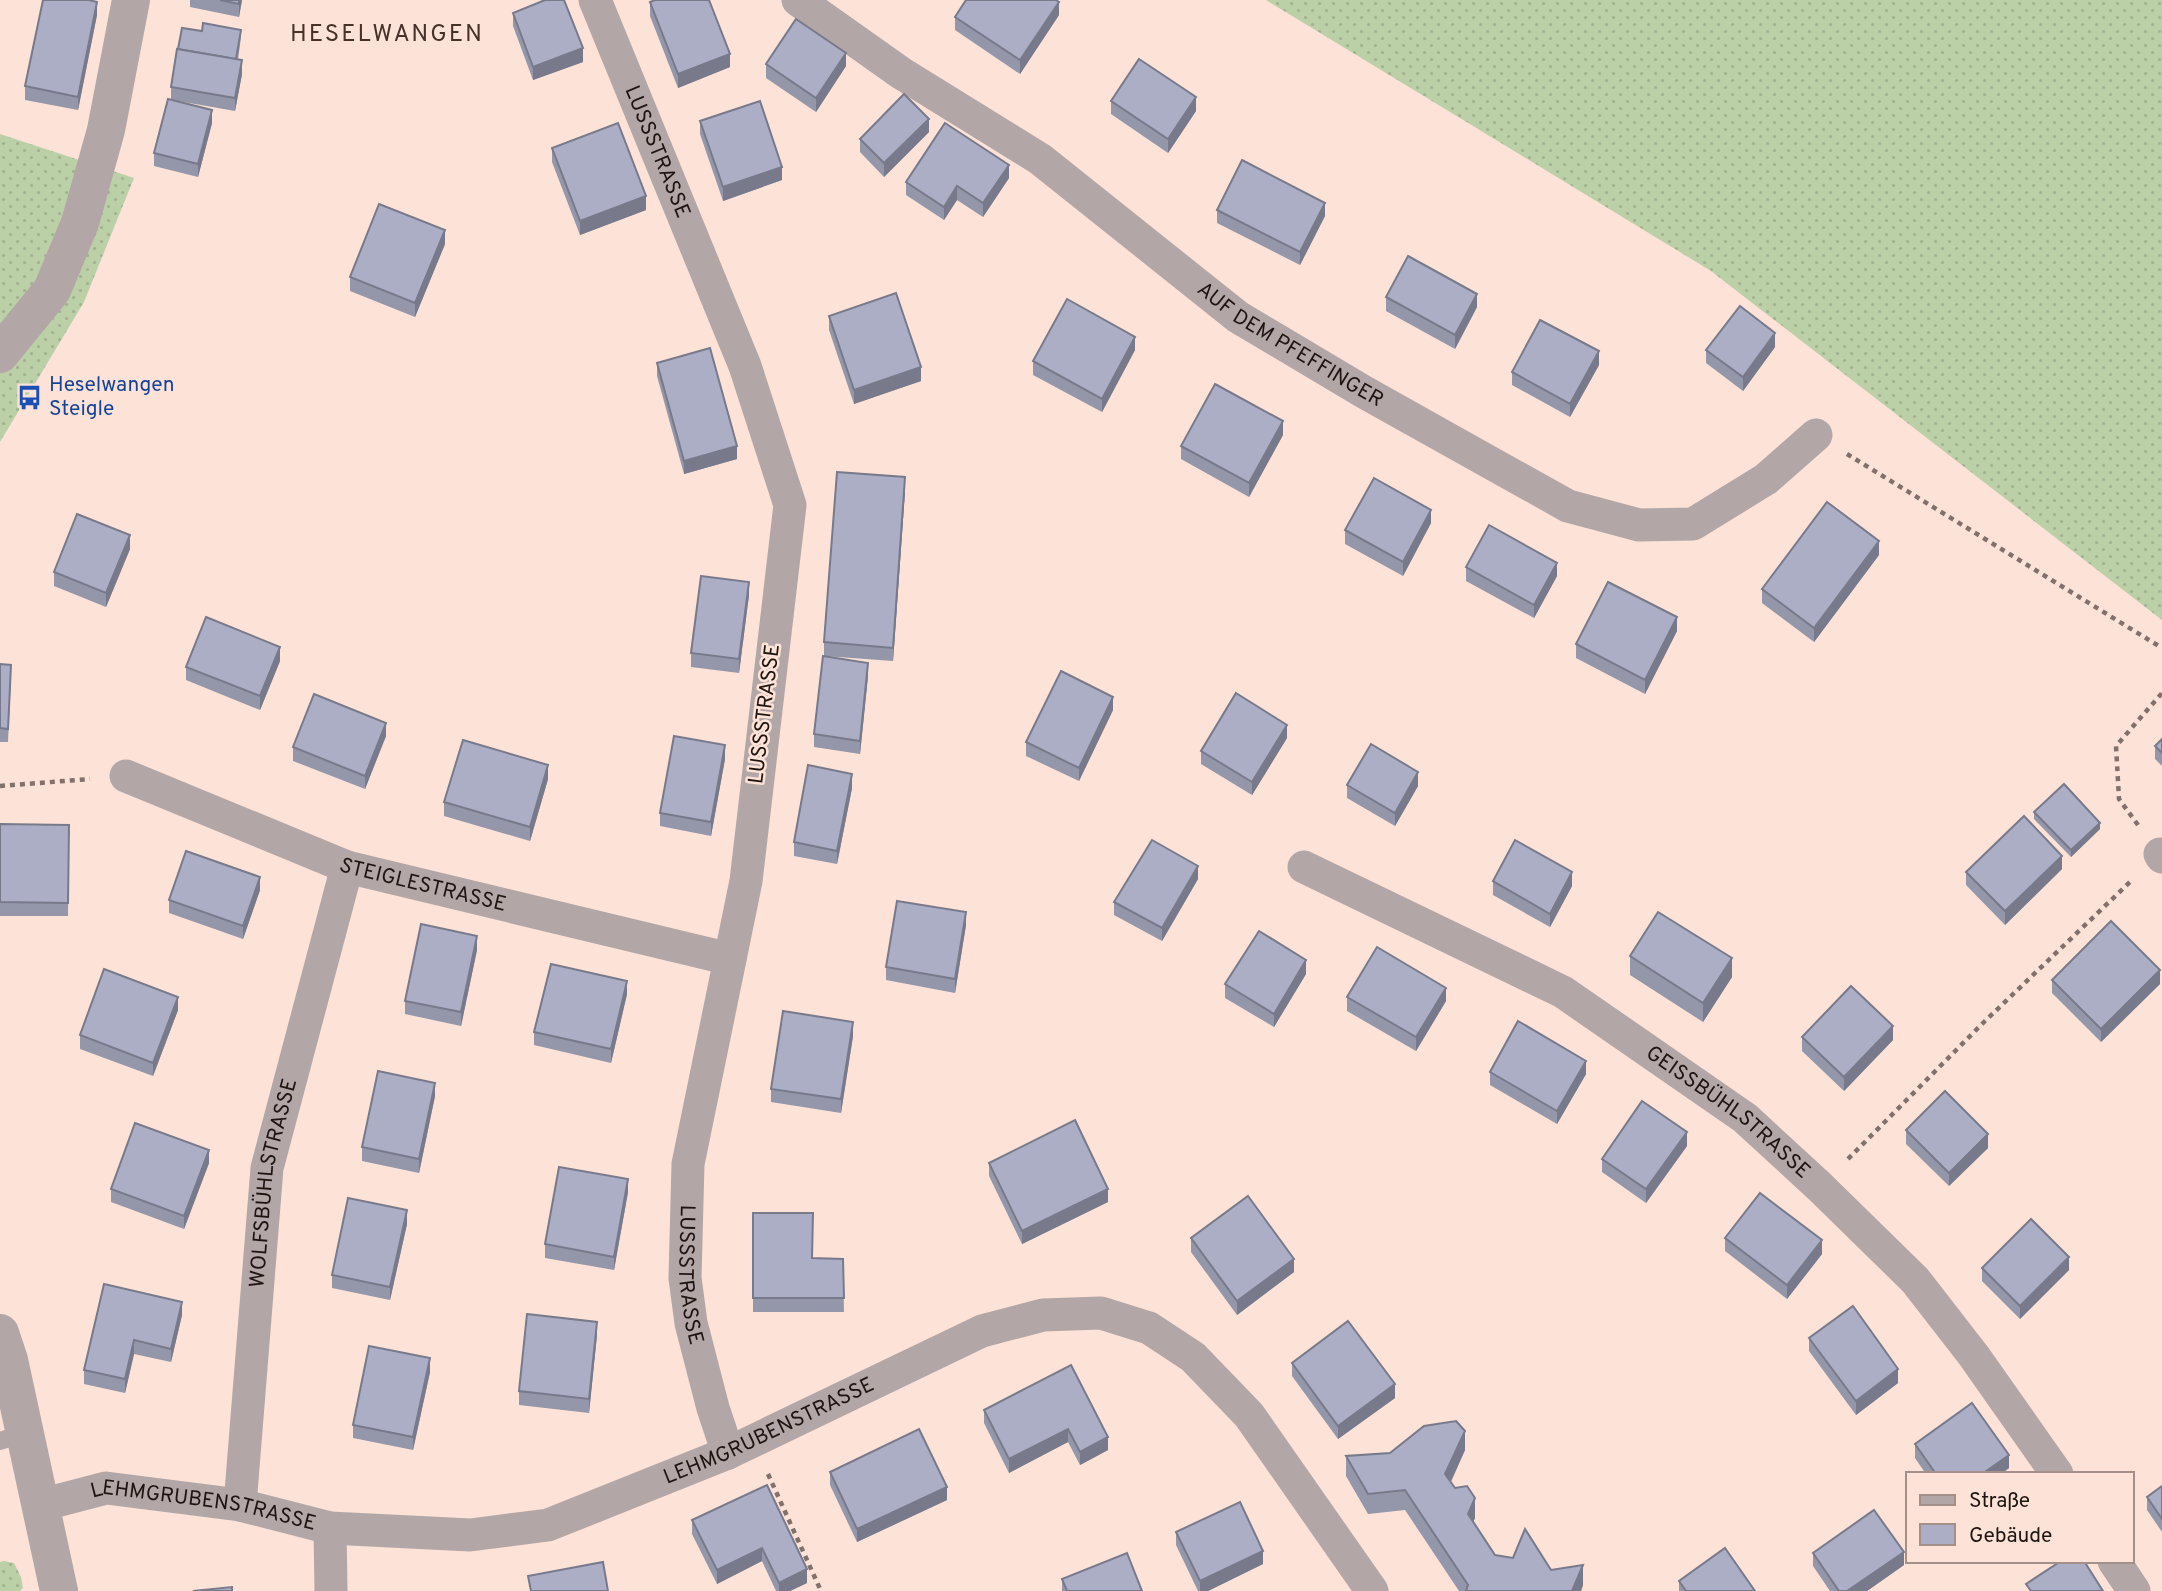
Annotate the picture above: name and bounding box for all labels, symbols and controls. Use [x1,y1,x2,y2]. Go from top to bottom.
district label: HESELWANGEN [290,20,484,50]
street label: LUSSSTRASSE [618,82,696,222]
street label: AUF DEM PFEFFINGER [1191,276,1388,414]
place label: Heselwangen Steigle [49,372,175,423]
bus stop icon: Heselwangen Steigle [15,383,43,411]
street label: LUSSSTRASSE [743,643,787,785]
street label: STEIGLESTRASSE [335,852,509,918]
street label: GEISSBÜHLSTRASSE [1640,1040,1816,1185]
street label: WOLFSBÜHLSTRASSE [244,1076,304,1289]
street label: LUSSSTRASSE [671,1204,710,1347]
street label: LEHMGRUBENSTRASSE [660,1371,879,1491]
legend [1906,1472,2134,1563]
street label: LEHMGRUBENSTRASSE [87,1474,319,1537]
text: Straße [1969,1488,2030,1515]
text: Gebäude [1969,1523,2052,1550]

